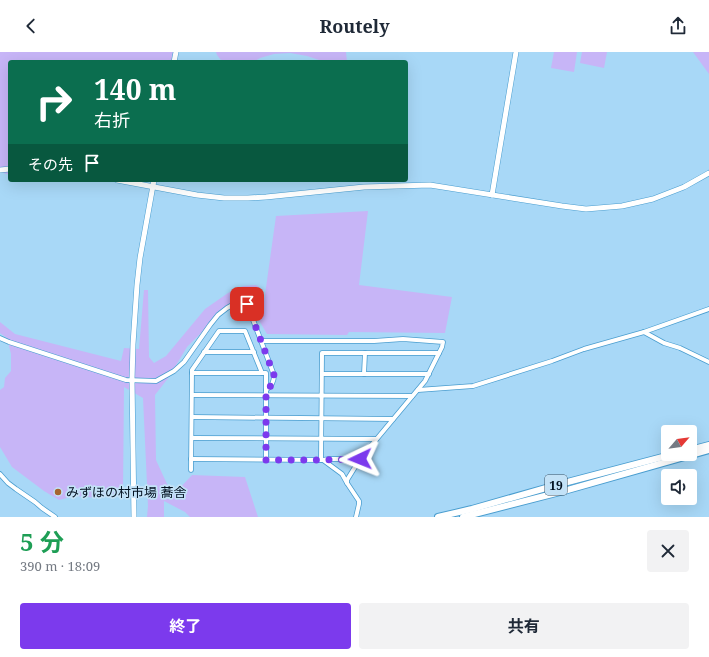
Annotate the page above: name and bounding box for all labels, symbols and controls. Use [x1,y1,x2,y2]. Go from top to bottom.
text: Routely [319,14,390,38]
icon: back [20,15,42,37]
icon: share [667,15,689,37]
text: 140 m [94,70,176,108]
icon: right [28,76,80,128]
text: 右折 [94,108,130,132]
icon: arrive [81,152,103,174]
text: その先 [28,154,73,174]
pin [230,287,264,321]
icon: arrive [236,293,258,315]
north arrow [661,425,697,461]
map controls [661,425,697,505]
position arrow [339,438,381,480]
button: sound [661,469,697,505]
road number: 19 [545,475,567,495]
place label: みずほの村市場 蕎舎 [66,483,186,501]
marker: みずほの村市場 蕎舎 [53,487,63,497]
text: 5 分 [20,525,64,558]
button: close [647,530,689,572]
text: 390 m · 18:09 [20,557,100,575]
button: 終了 [20,603,351,649]
button: 共有 [359,603,689,649]

